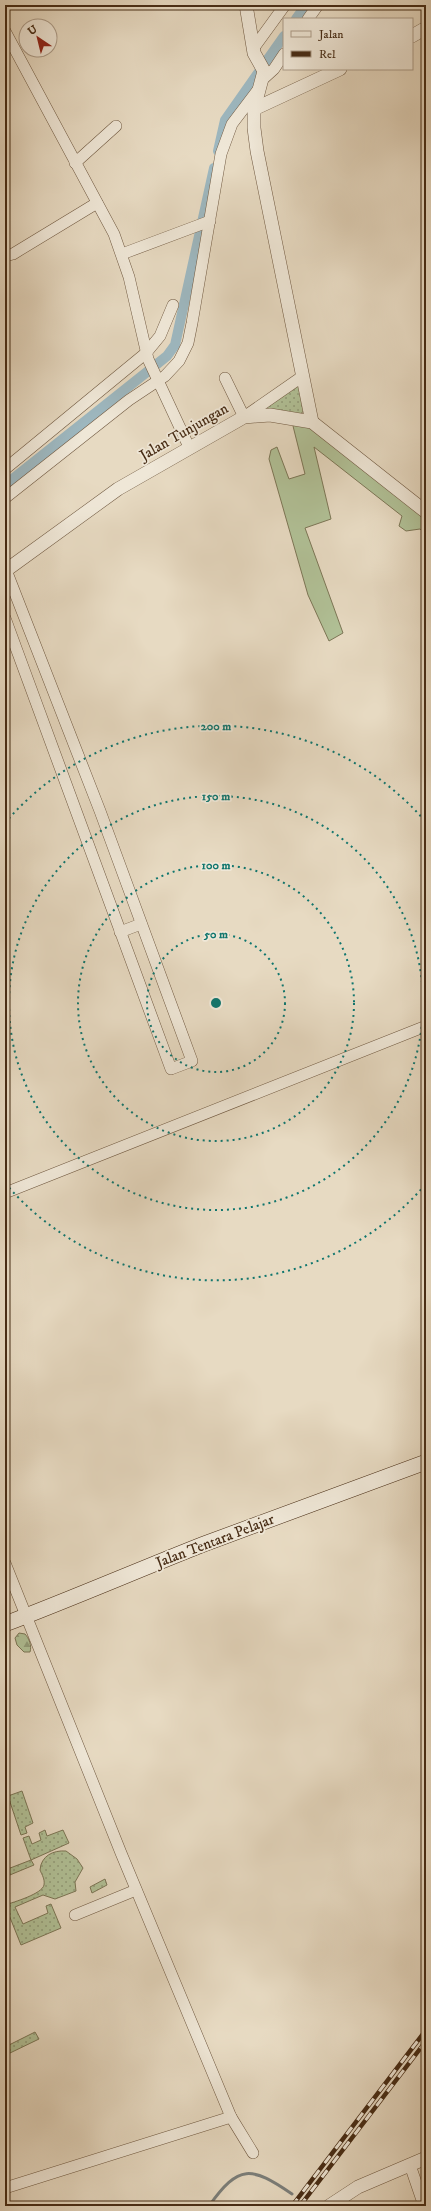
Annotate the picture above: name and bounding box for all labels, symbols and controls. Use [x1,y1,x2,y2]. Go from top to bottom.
north arrow [18,18,58,58]
legend [283,18,413,70]
text: U [25,22,41,39]
text: Jalan [318,27,344,42]
text: Rel [319,47,336,62]
street label: Jalan Tunjungan [134,399,232,466]
text: 200 m [201,719,231,734]
text: 150 m [202,789,230,804]
text: 100 m [202,858,230,873]
text: 50 m [203,927,228,942]
centre of rings [209,996,223,1010]
street label: Jalan Tentara Pelajar [151,1510,277,1573]

